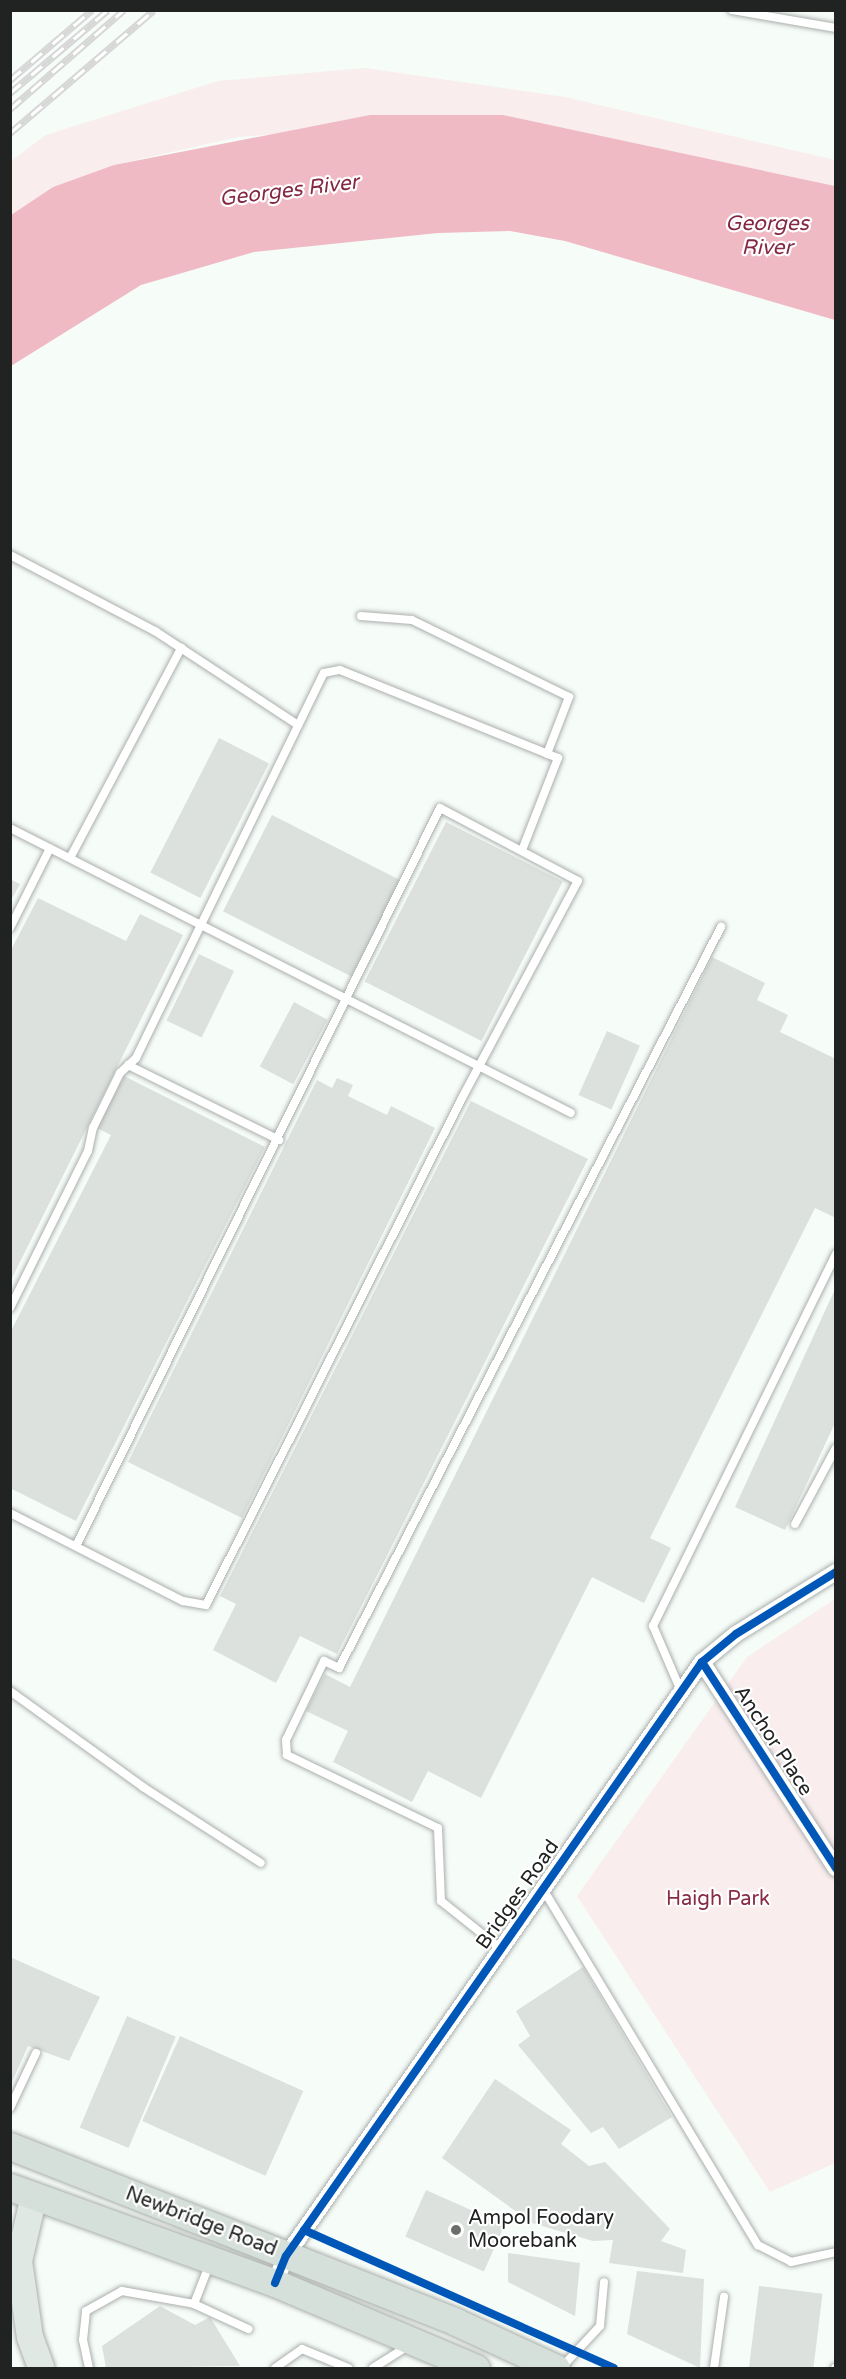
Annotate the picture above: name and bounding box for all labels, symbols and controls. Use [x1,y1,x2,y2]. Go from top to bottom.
water label: Georges River [218,170,360,212]
water label: Georges River [725,211,809,261]
street label: Anchor Place [729,1682,817,1800]
street label: Bridges Road [471,1836,565,1954]
park label: Haigh Park [666,1887,770,1911]
street label: Newbridge Road [122,2182,280,2262]
place label: Ampol Foodary Moorebank [468,2206,614,2253]
marker: Ampol Foodary Moorebank [449,2223,463,2237]

